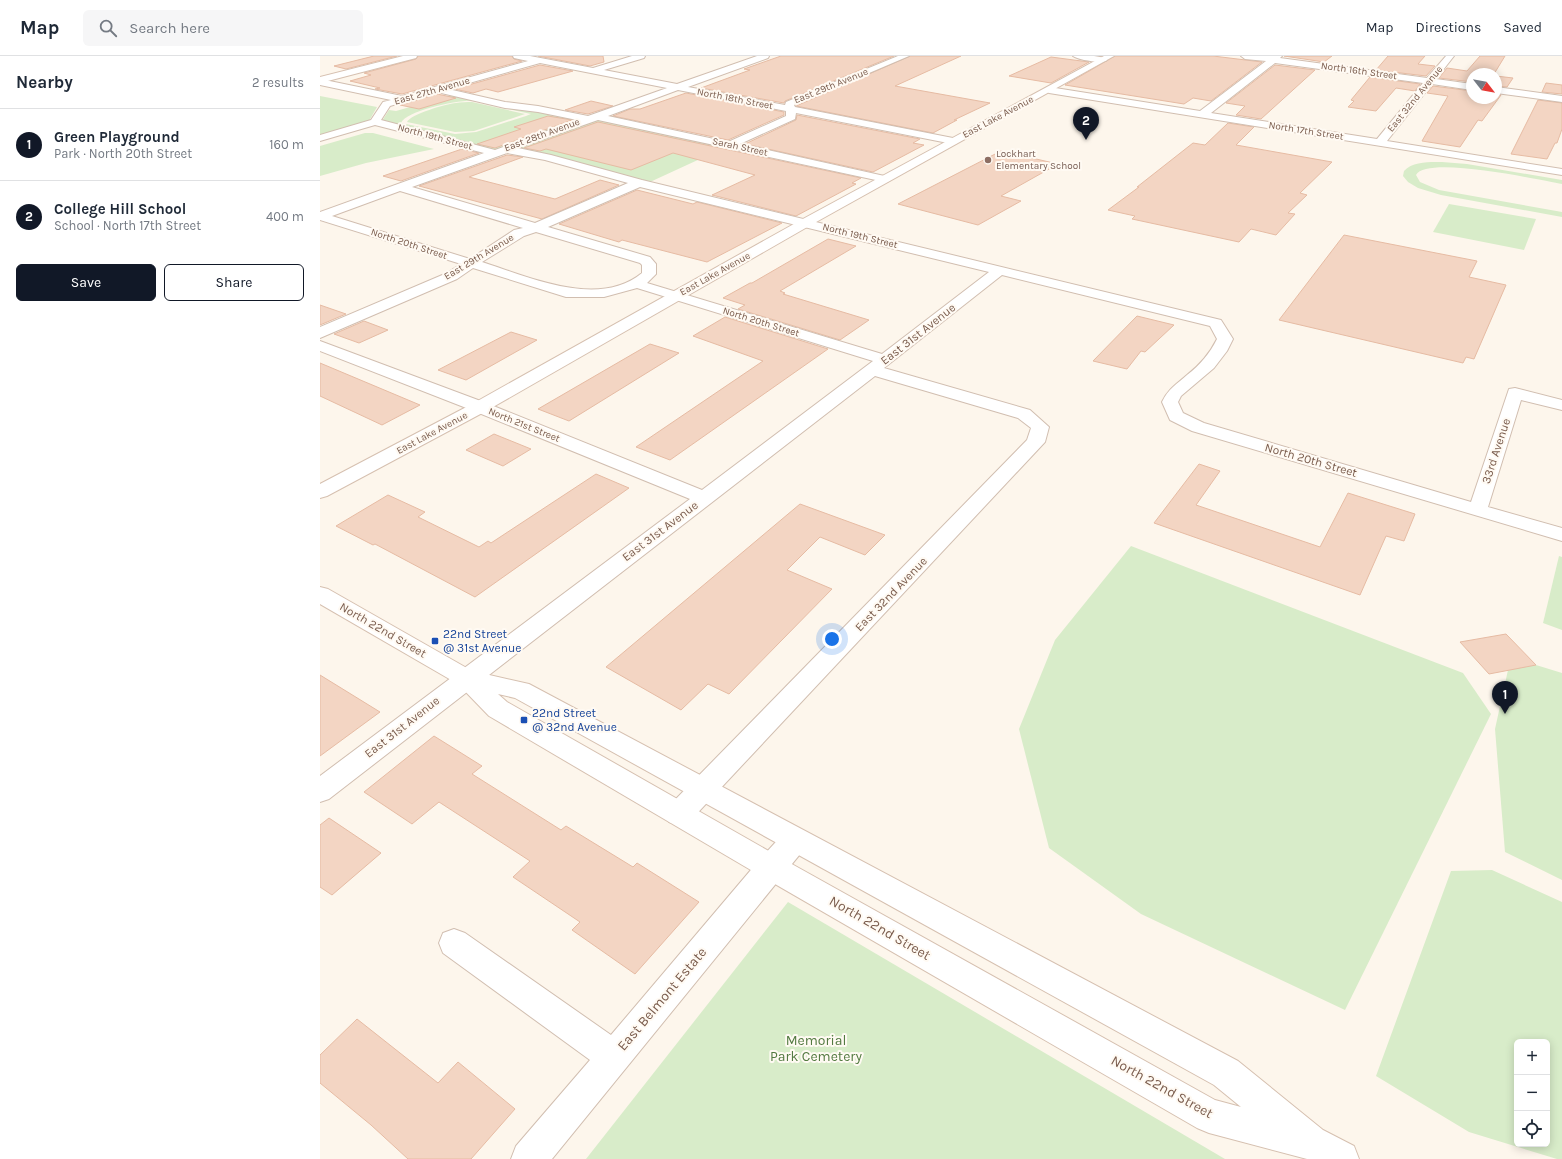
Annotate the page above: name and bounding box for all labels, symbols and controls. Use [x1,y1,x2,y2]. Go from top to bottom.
search box [83,10,363,46]
text: Map [20,17,59,39]
icon: search [97,17,119,39]
text: Search here [129,19,210,37]
text: Map [1366,19,1394,36]
text: Directions [1416,19,1481,36]
text: Saved [1503,19,1542,36]
street label: North 16th Street [1320,60,1398,82]
street label: East 32nd Avenue [1385,64,1445,134]
street label: East 29th Avenue [792,66,870,106]
north arrow [1466,68,1502,104]
text: Nearby [16,72,73,92]
street label: East 27th Avenue [393,74,471,108]
text: 2 results [252,75,304,90]
street label: North 18th Street [696,86,774,112]
street label: East Lake Avenue [960,93,1036,141]
pin: 2 [1073,107,1099,140]
street label: East 28th Avenue [503,116,581,154]
street label: North 17th Street [1268,119,1345,143]
street label: North 19th Street [396,121,474,153]
text: Green Playground [54,128,180,146]
street label: Sarah Street [711,135,769,159]
text: 1 [27,137,31,152]
text: 160 m [269,137,304,152]
text: Park · North 20th Street [54,146,192,161]
place label: Lockhart Elementary School [996,148,1081,172]
marker: Lockhart Elementary School [983,155,993,165]
text: College Hill School [54,200,186,218]
text: 2 [25,209,33,224]
text: 400 m [266,209,304,224]
text: School · North 17th Street [54,218,201,233]
street label: North 19th Street [821,221,899,251]
street label: North 20th Street [369,226,449,262]
street label: East 29th Avenue [442,231,516,283]
street label: East Lake Avenue [678,250,752,298]
button: Save [16,264,156,301]
button: Share [164,264,304,301]
street label: East 31st Avenue [878,300,958,368]
street label: North 20th Street [721,305,801,339]
street label: North 21st Street [486,405,562,445]
street label: East Lake Avenue [394,409,470,457]
street label: 33rd Avenue [1479,417,1513,485]
street label: North 20th Street [1263,440,1359,480]
street label: East 31st Avenue [619,498,701,564]
street label: East 32nd Avenue [852,554,930,634]
street label: North 22nd Street [337,599,429,661]
place label: 22nd Street @ 31st Avenue [443,627,521,655]
your location [822,629,842,649]
marker: 22nd Street @ 31st Avenue [430,636,440,646]
pin: 1 [1492,681,1518,714]
street label: East 31st Avenue [362,693,442,761]
place label: 22nd Street @ 32nd Avenue [532,706,617,734]
marker: 22nd Street @ 32nd Avenue [519,715,529,725]
street label: North 22nd Street [826,892,934,964]
street label: East Belmont Estate [614,944,710,1054]
park label: Memorial Park Cemetery [770,1032,862,1065]
map controls [1514,1039,1550,1147]
button: + [1514,1039,1550,1075]
street label: North 22nd Street [1108,1052,1216,1122]
button: − [1514,1075,1550,1111]
button: locate [1514,1111,1550,1147]

